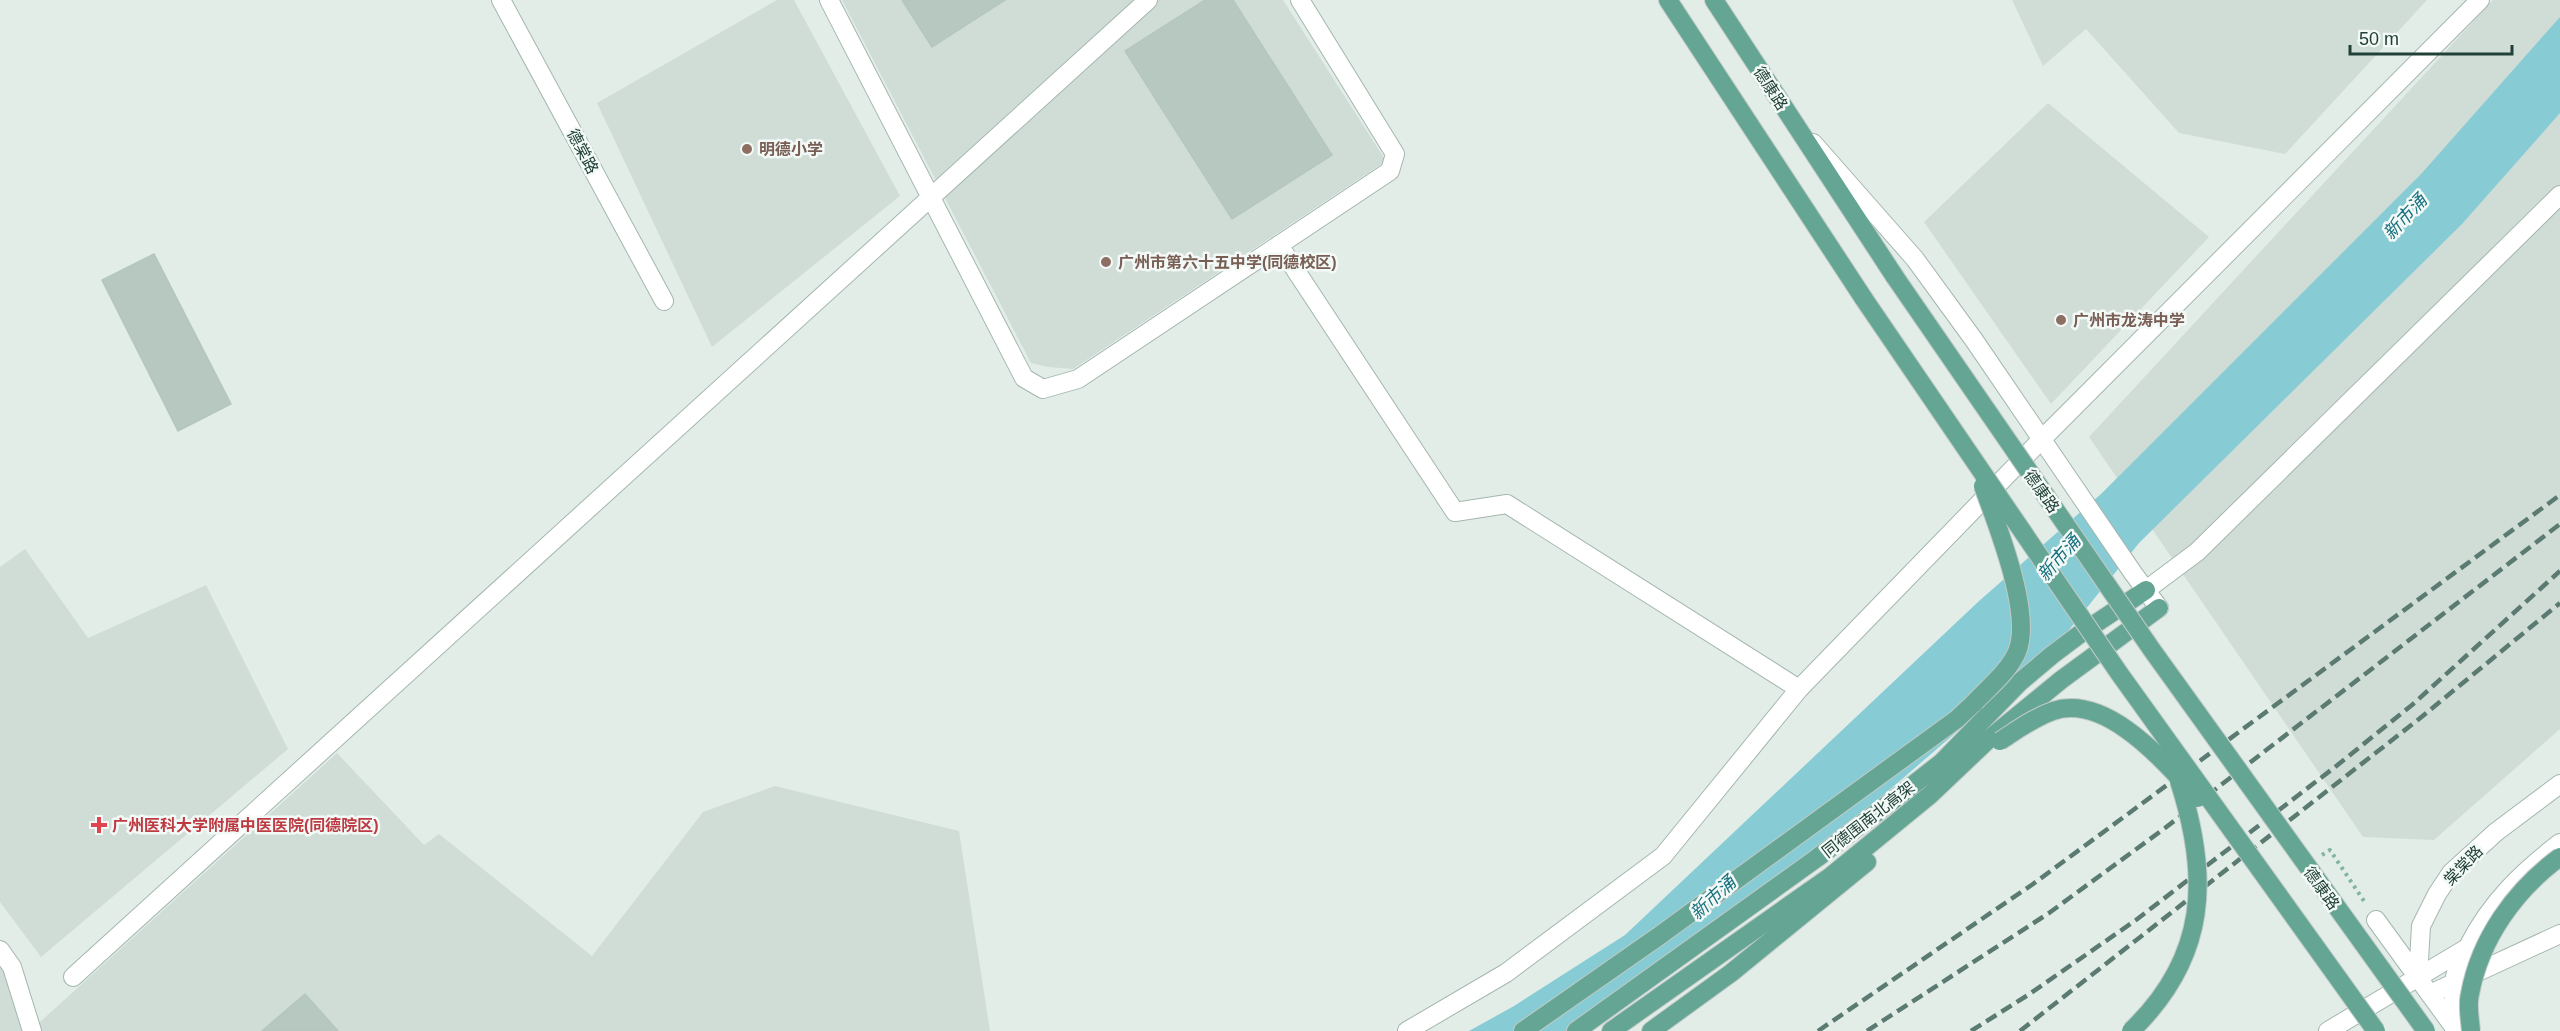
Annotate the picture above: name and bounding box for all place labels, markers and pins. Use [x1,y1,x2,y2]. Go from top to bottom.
place label: 明德小学 [759,140,823,158]
marker: 明德小学 [740,142,754,156]
place label: 广州市第六十五中学(同德校区) [1118,253,1337,271]
marker: 广州市第六十五中学(同德校区) [1099,255,1113,269]
place label: 广州市龙涛中学 [2073,311,2185,329]
marker: 广州市龙涛中学 [2054,313,2068,327]
marker: 广州医科大学附属中医医院(同德院区) [90,816,108,834]
place label: 广州医科大学附属中医医院(同德院区) [112,816,379,834]

